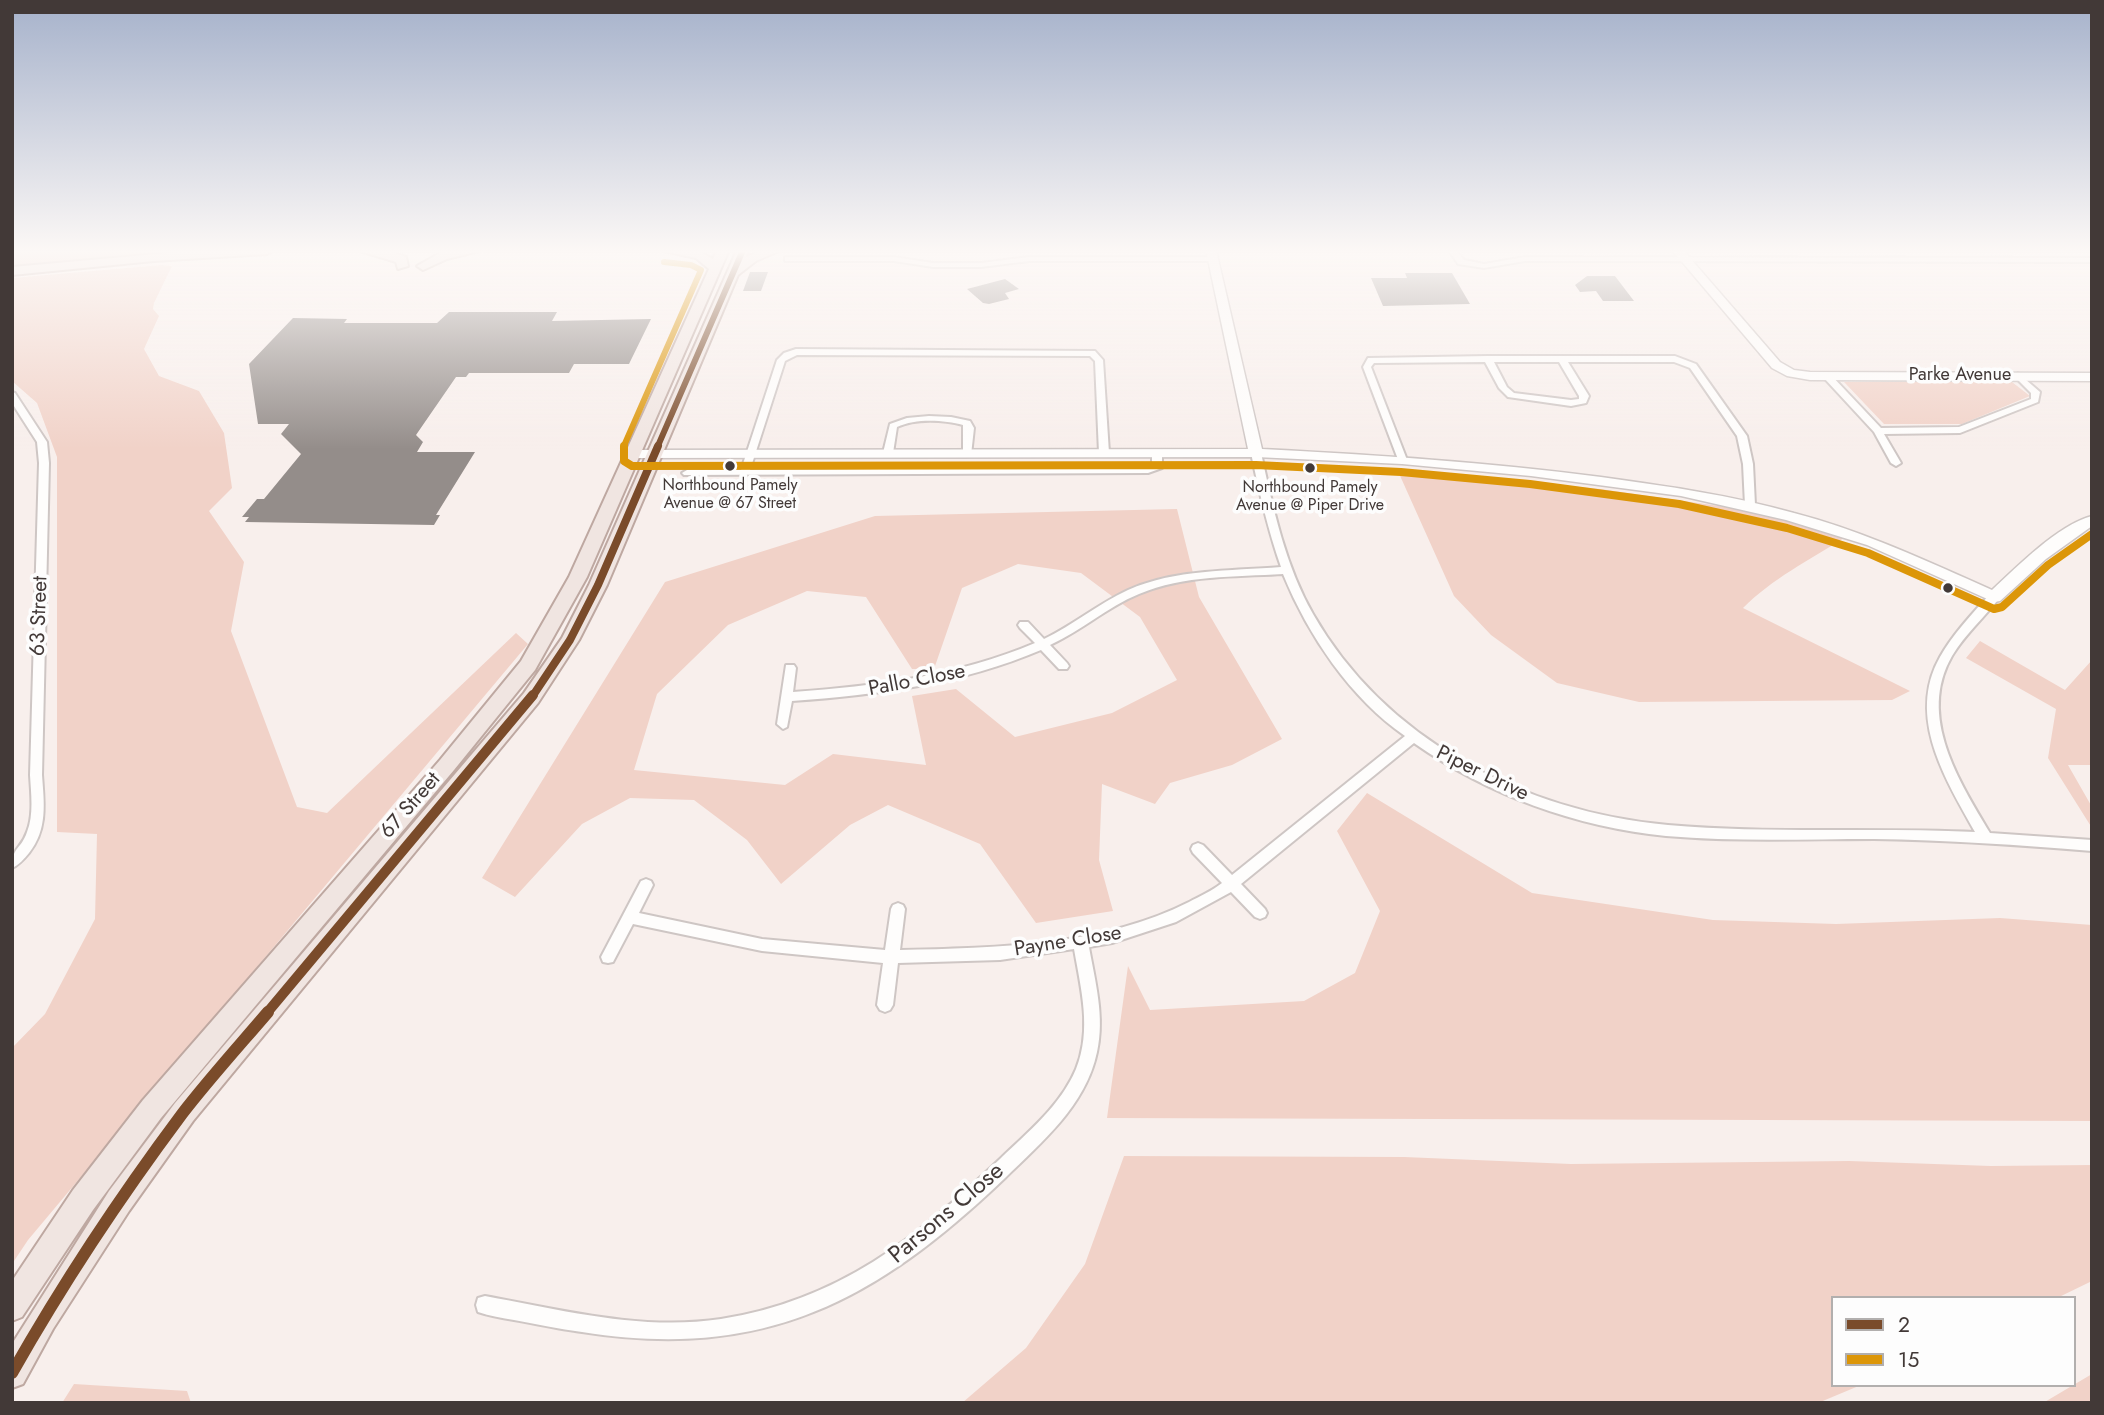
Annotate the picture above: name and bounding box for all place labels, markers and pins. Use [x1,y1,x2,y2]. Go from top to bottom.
marker: Northbound Pamely Avenue @ 67 Street [723,459,737,473]
marker: Northbound Pamely Avenue @ Piper Drive [1303,461,1317,475]
place label: Northbound Pamely Avenue @ 67 Street [663,476,797,514]
place label: Northbound Pamely Avenue @ Piper Drive [1236,478,1384,516]
unlabelled marker [1941,581,1955,595]

